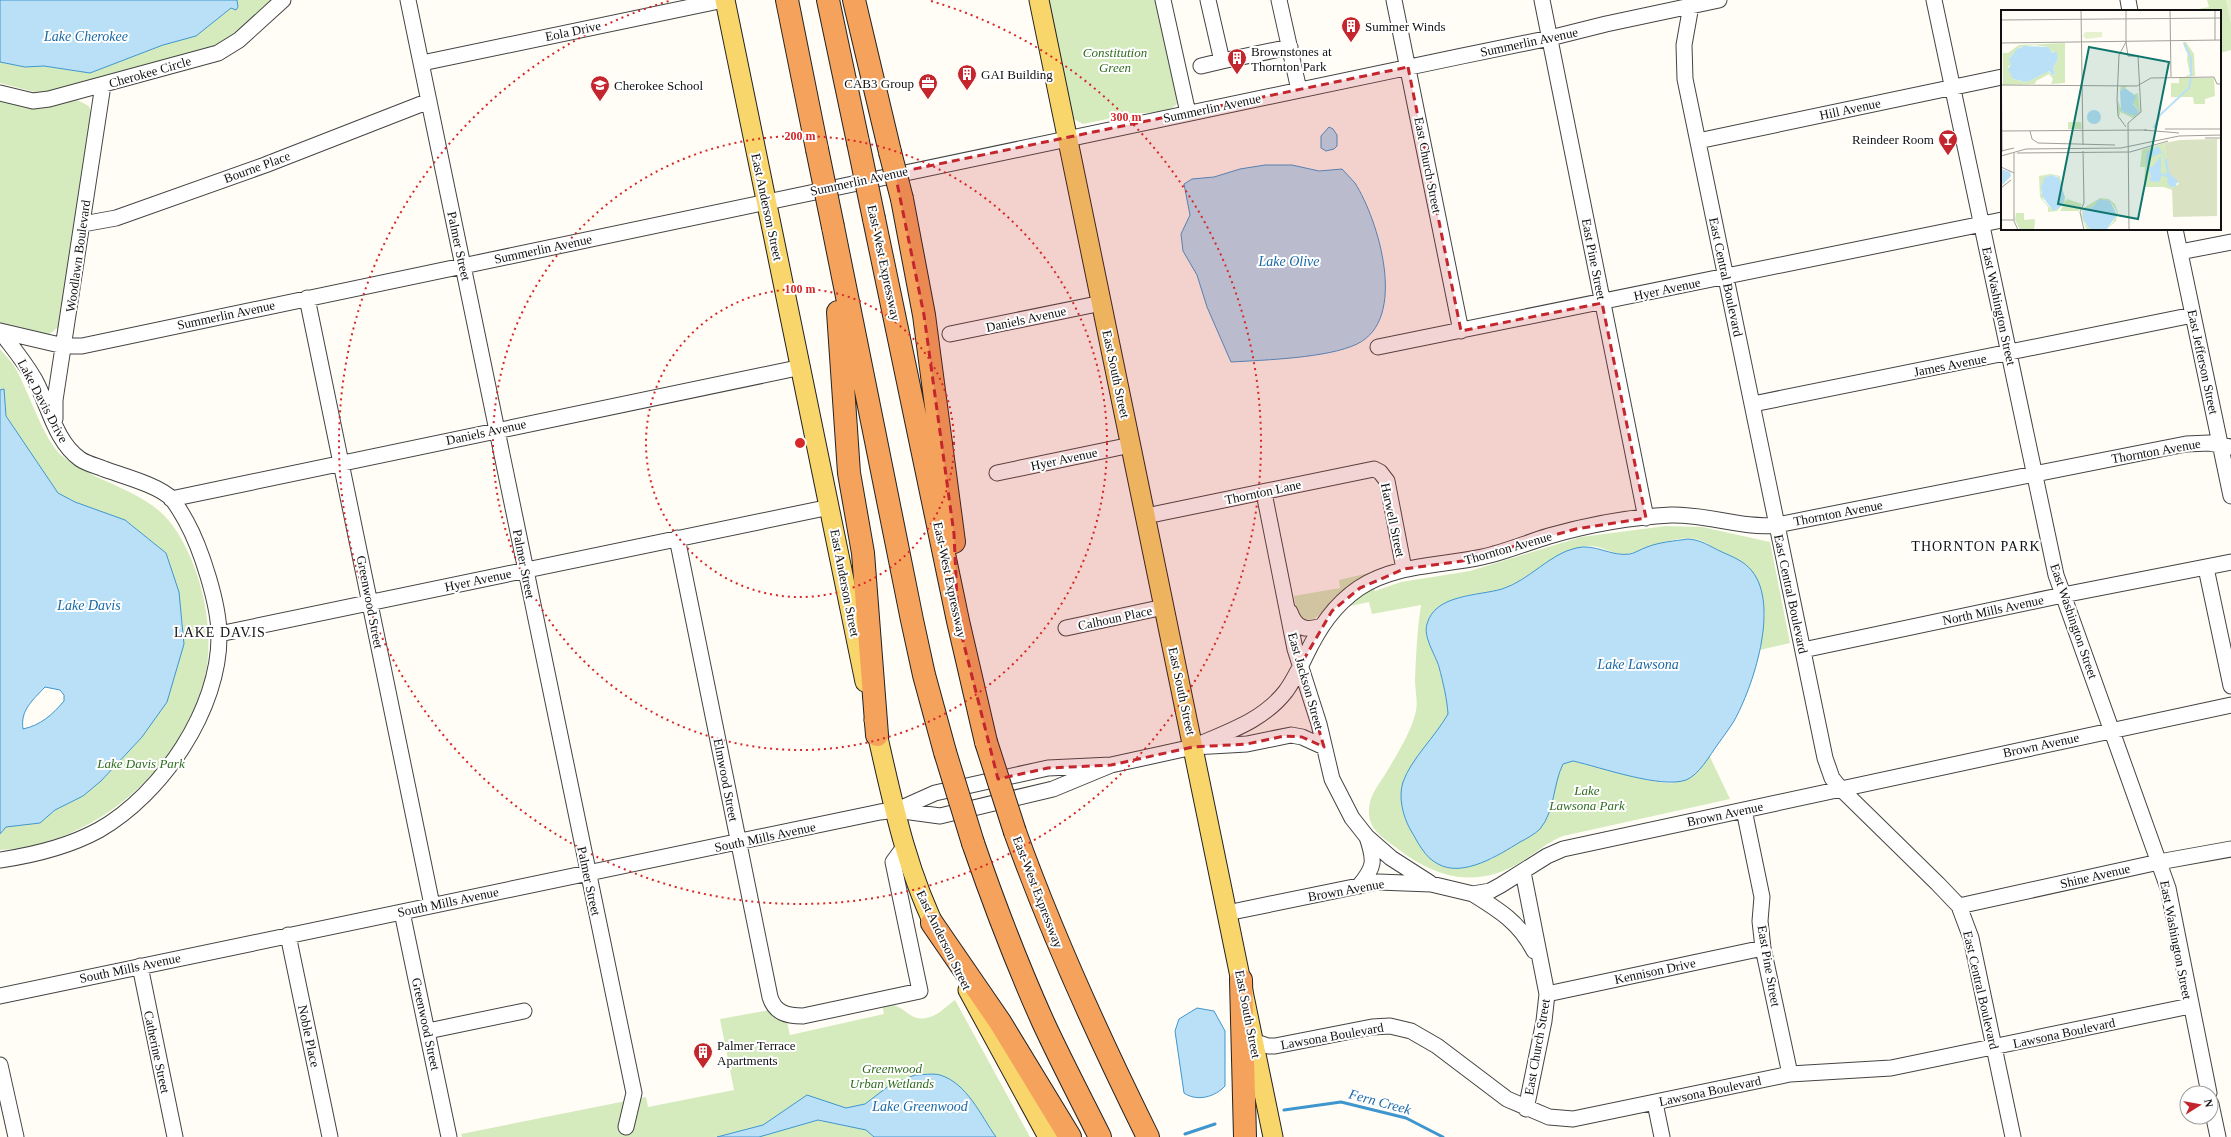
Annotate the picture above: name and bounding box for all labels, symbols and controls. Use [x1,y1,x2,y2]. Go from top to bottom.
inset map [2001,10,2221,230]
building icon: Summer Winds [1340,15,1362,43]
street label: Eola Drive [544,18,603,44]
place label: Summer Winds [1365,19,1446,34]
street label: Summerlin Avenue [1479,24,1580,60]
water label: Lake Cherokee [43,29,128,44]
place label: Brownstones at Thornton Park [1251,44,1332,74]
park label: Constitution Green [1083,45,1147,75]
building icon: Brownstones at Thornton Park [1226,47,1248,75]
street label: Cherokee Circle [107,53,193,91]
building icon: GAI Building [956,63,978,91]
place label: GAI Building [981,67,1053,82]
office icon: CAB3 Group [917,72,939,100]
school or university icon: Cherokee School [589,74,611,102]
place label: CAB3 Group [844,76,914,91]
place label: Cherokee School [614,78,704,93]
street label: Summerlin Avenue [1162,90,1263,126]
street label: Hill Avenue [1818,95,1882,123]
text: 300 m [1111,110,1142,124]
street label: East Church Street [1411,116,1445,215]
bar icon: Reindeer Room [1937,128,1959,156]
text: 200 m [785,129,816,143]
place label: Reindeer Room [1852,132,1934,147]
street label: Bourne Place [222,148,293,186]
street label: East Anderson Street [748,152,786,262]
street label: Summerlin Avenue [809,163,910,199]
street label: Woodlawn Boulevard [63,198,93,313]
street label: East-West Expressway [864,204,904,323]
street label: Palmer Street [444,210,474,282]
street label: East Central Boulevard [1706,216,1746,338]
street label: East Pine Street [1579,217,1609,301]
street label: Summerlin Avenue [493,231,594,267]
street label: East Washington Street [1979,245,2019,367]
water label: Lake Olive [1257,254,1320,269]
street label: Hyer Avenue [1632,275,1702,303]
text: 100 m [785,282,816,296]
street label: Summerlin Avenue [176,297,277,333]
street label: Daniels Avenue [984,303,1068,335]
street label: East Jefferson Street [2185,308,2221,416]
street label: East South Street [1099,329,1133,420]
street label: James Avenue [1912,351,1988,379]
street label: Lake Davis Drive [15,357,71,446]
street label: Daniels Avenue [444,416,528,448]
centre of rings [793,436,807,450]
street label: Thornton Avenue [2110,436,2202,466]
street label: Hyer Avenue [1029,445,1099,473]
street label: Thornton Lane [1223,477,1303,507]
street label: Harwell Street [1378,482,1408,559]
street label: Thornton Avenue [1792,497,1884,529]
street label: East-West Expressway [930,521,970,640]
street label: Palmer Street [510,528,538,600]
street label: East Anderson Street [827,528,863,638]
street label: Thornton Avenue [1462,528,1554,568]
street label: East Central Boulevard [1771,533,1811,655]
district label: THORNTON PARK [1911,539,2041,554]
street label: Greenwood Street [354,554,386,650]
street label: East Washington Street [2047,561,2101,681]
street label: Hyer Avenue [443,566,513,594]
street label: North Mills Avenue [1941,592,2045,628]
water label: Lake Davis [56,598,121,613]
street label: Calhoun Place [1077,603,1154,633]
district label: LAKE DAVIS [174,625,266,640]
street label: East Jackson Street [1285,631,1327,732]
street label: East South Street [1165,646,1199,737]
water label: Lake Lawsona [1596,657,1679,672]
street label: Brown Avenue [2002,730,2081,760]
street label: Elmwood Street [711,737,741,823]
park label: Lake Davis Park [96,756,185,771]
park label: Lake Lawsona Park [1548,783,1625,813]
street label: Brown Avenue [1686,799,1765,829]
street label: South Mills Avenue [713,819,817,855]
street label: East-West Expressway [1010,834,1066,950]
street label: Palmer Street [574,845,604,917]
street label: Shine Avenue [2058,861,2132,891]
street label: Brown Avenue [1307,876,1386,904]
street label: East Washington Street [2157,879,2195,1001]
street label: South Mills Avenue [396,884,500,920]
street label: East Anderson Street [913,888,975,993]
street label: East Pine Street [1754,924,1784,1008]
street label: East Central Boulevard [1960,929,2002,1051]
street label: South Mills Avenue [78,950,182,986]
street label: Kennison Drive [1613,955,1697,987]
street label: East South Street [1232,969,1264,1060]
street label: Greenwood Street [409,976,443,1072]
street label: East Church Street [1521,997,1553,1096]
street label: Noble Place [295,1004,323,1069]
street label: Catherine Street [141,1009,173,1095]
street label: Lawsona Boulevard [2011,1015,2117,1051]
street label: Lawsona Boulevard [1279,1019,1385,1052]
place label: Palmer Terrace Apartments [717,1038,796,1068]
building icon: Palmer Terrace Apartments [692,1041,714,1069]
park label: Greenwood Urban Wetlands [850,1061,934,1091]
street label: Lawsona Boulevard [1657,1073,1763,1109]
north arrow [2179,1085,2219,1125]
water label: Fern Creek [1346,1086,1413,1118]
text: N [2202,1098,2215,1108]
water label: Lake Greenwood [871,1099,969,1114]

